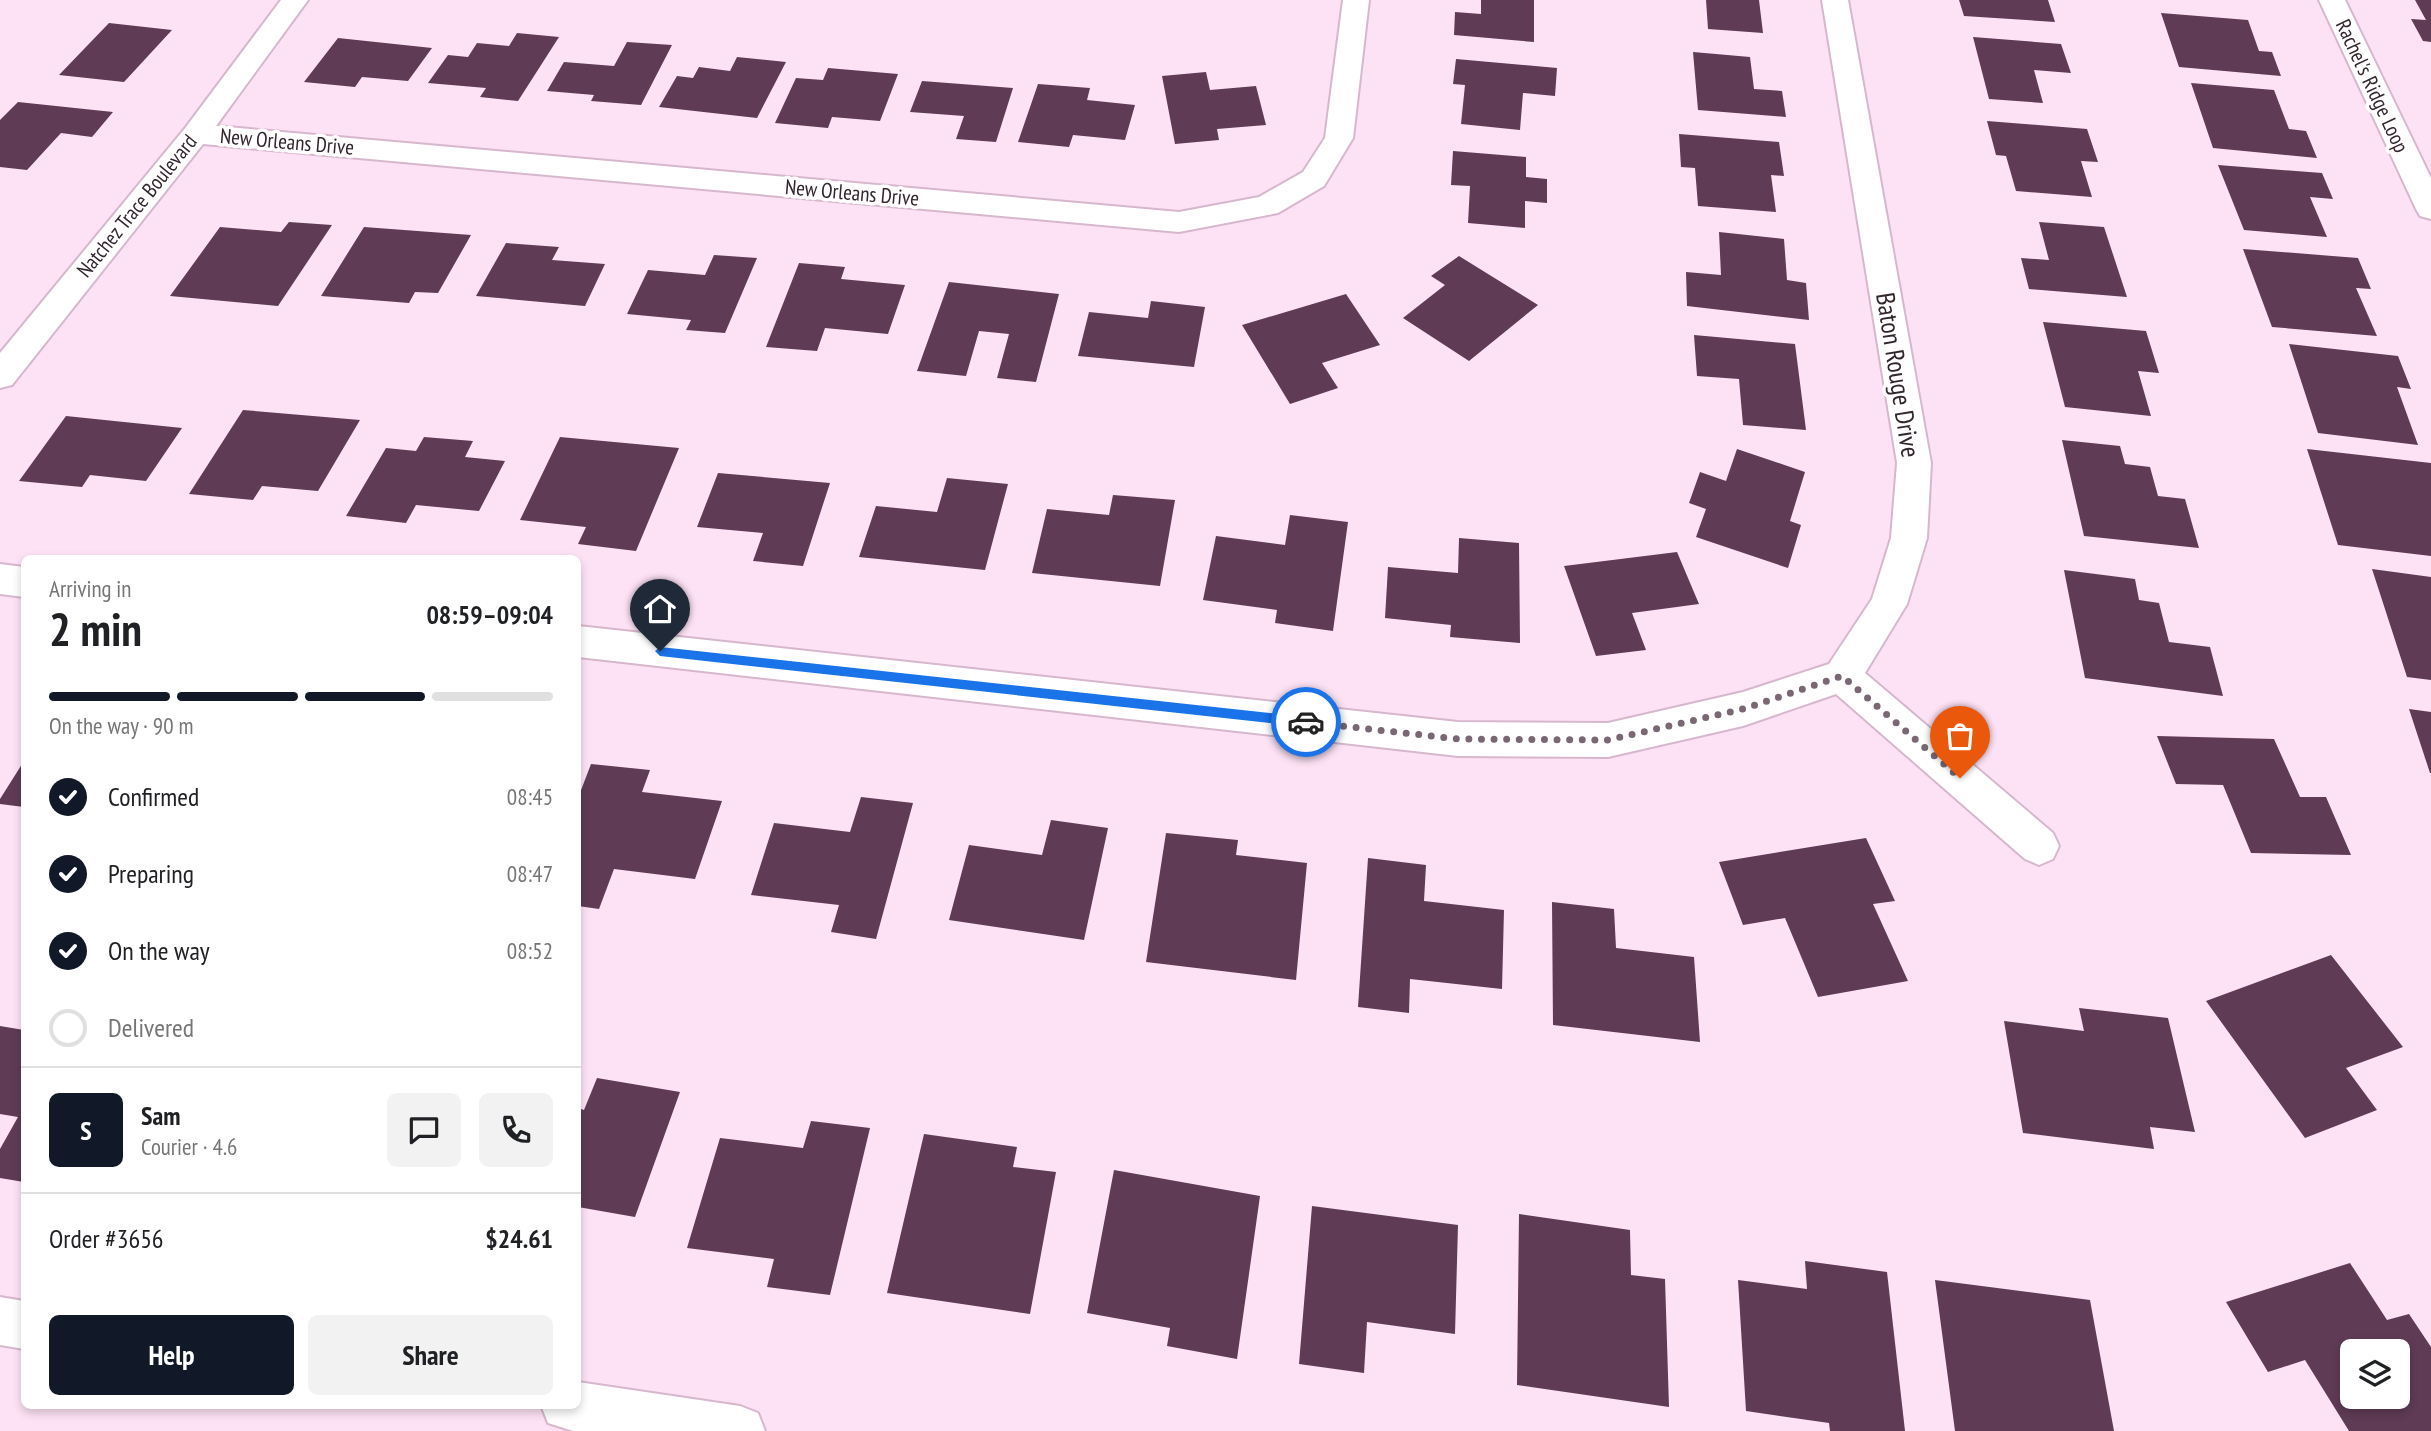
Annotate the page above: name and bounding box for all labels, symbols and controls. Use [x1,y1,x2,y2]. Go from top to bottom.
street label: Rachel's Ridge Loop [2330,15,2415,157]
street label: New Orleans Drive [219,122,355,161]
street label: Natchez Trace Boulevard [71,129,203,283]
street label: New Orleans Drive [784,173,920,212]
street label: Baton Rouge Drive [1869,290,1928,460]
text: Arriving in [49,574,131,603]
pin [630,579,690,651]
icon: home [641,590,679,628]
text: 08:59–09:04 [426,598,553,631]
text: 2 min [49,599,142,659]
courier [1271,687,1341,757]
icon: car [1287,703,1325,741]
pin [1930,706,1990,778]
text: On the way · 90 m [49,711,193,740]
icon: bag [1941,717,1979,755]
icon: check [49,778,87,816]
text: Confirmed [108,780,199,813]
text: 08:45 [507,782,553,811]
icon: check [49,855,87,893]
text: Preparing [108,857,194,890]
text: 08:47 [507,859,553,888]
icon: check [49,932,87,970]
text: On the way [108,934,210,967]
text: 08:52 [507,936,553,965]
text: Delivered [108,1011,194,1044]
button: chat [387,1093,461,1167]
button: phone [479,1093,553,1167]
text: Sam [141,1099,180,1132]
text: S [80,1114,92,1147]
text: Courier · 4.6 [141,1132,237,1161]
text: Order #3656 [49,1222,164,1255]
text: $24.61 [485,1222,553,1255]
button: Help [49,1315,294,1395]
button: Share [308,1315,553,1395]
map controls [2340,1339,2410,1409]
button: layers [2340,1339,2410,1409]

